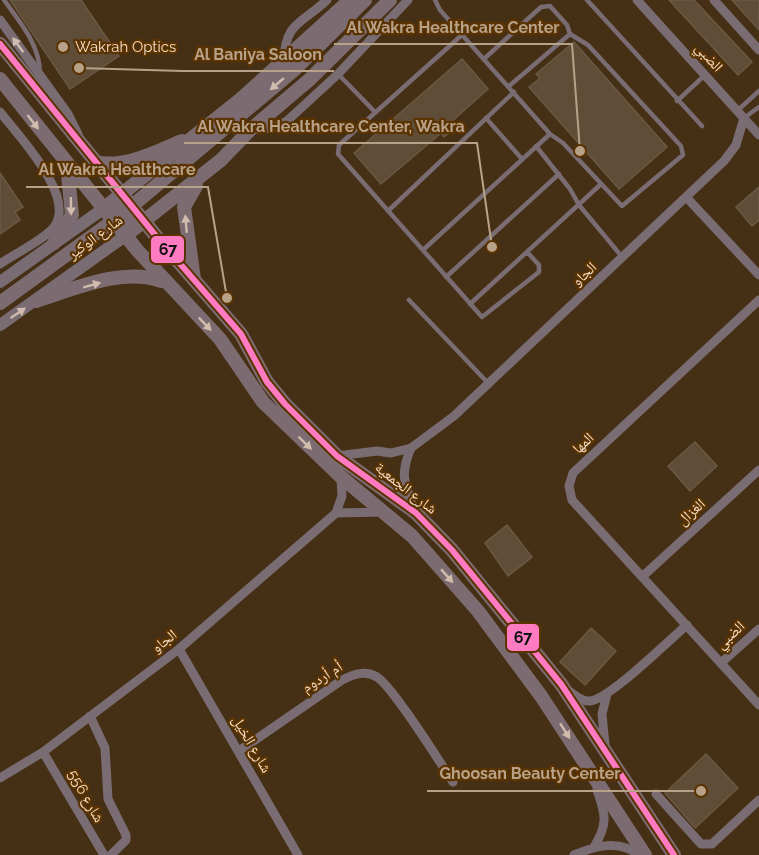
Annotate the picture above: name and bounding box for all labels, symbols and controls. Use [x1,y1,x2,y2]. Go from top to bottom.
callout: Al Wakra Healthcare Center [334,10,572,44]
text: Al Wakra Healthcare Center [347,18,559,37]
callout: Al Baniya Saloon [182,37,334,71]
one-way arrow [13,38,25,53]
place label: Wakrah Optics [75,38,176,56]
street label: الضبي [689,39,727,77]
marker: Wakrah Optics [56,40,70,54]
text: Al Baniya Saloon [194,45,322,64]
one-way arrow [270,77,285,91]
callout: Al Wakra Healthcare Center, Wakra [184,109,477,143]
one-way arrow [27,114,39,129]
text: Al Wakra Healthcare Center, Wakra [197,117,465,136]
callout: Al Wakra Healthcare [26,153,208,187]
text: Al Wakra Healthcare [38,160,196,179]
one-way arrow [66,197,76,216]
street label: شارع الوكير [63,211,127,264]
one-way arrow [181,214,191,233]
line badge: 67 [150,235,185,264]
text: 67 [159,240,177,259]
street label: الجاو [568,258,600,290]
one-way arrow [83,279,101,289]
one-way arrow [10,308,26,319]
one-way arrow [198,316,212,330]
street label: المها [569,429,597,457]
one-way arrow [298,435,312,449]
street label: شارع الجمعية [371,458,441,519]
street label: الغزال [673,495,709,530]
one-way arrow [440,568,453,583]
street label: الضبي [712,617,750,655]
line badge: 67 [506,623,540,652]
street label: الجاو [148,625,180,657]
text: 67 [514,628,532,647]
street label: أم أردوم [298,657,346,697]
street label: شارع الخيل [227,712,276,777]
one-way arrow [559,723,570,740]
callout: Ghoosan Beauty Center [427,757,633,791]
text: Ghoosan Beauty Center [439,764,621,783]
street label: شارع 556 [63,766,108,826]

